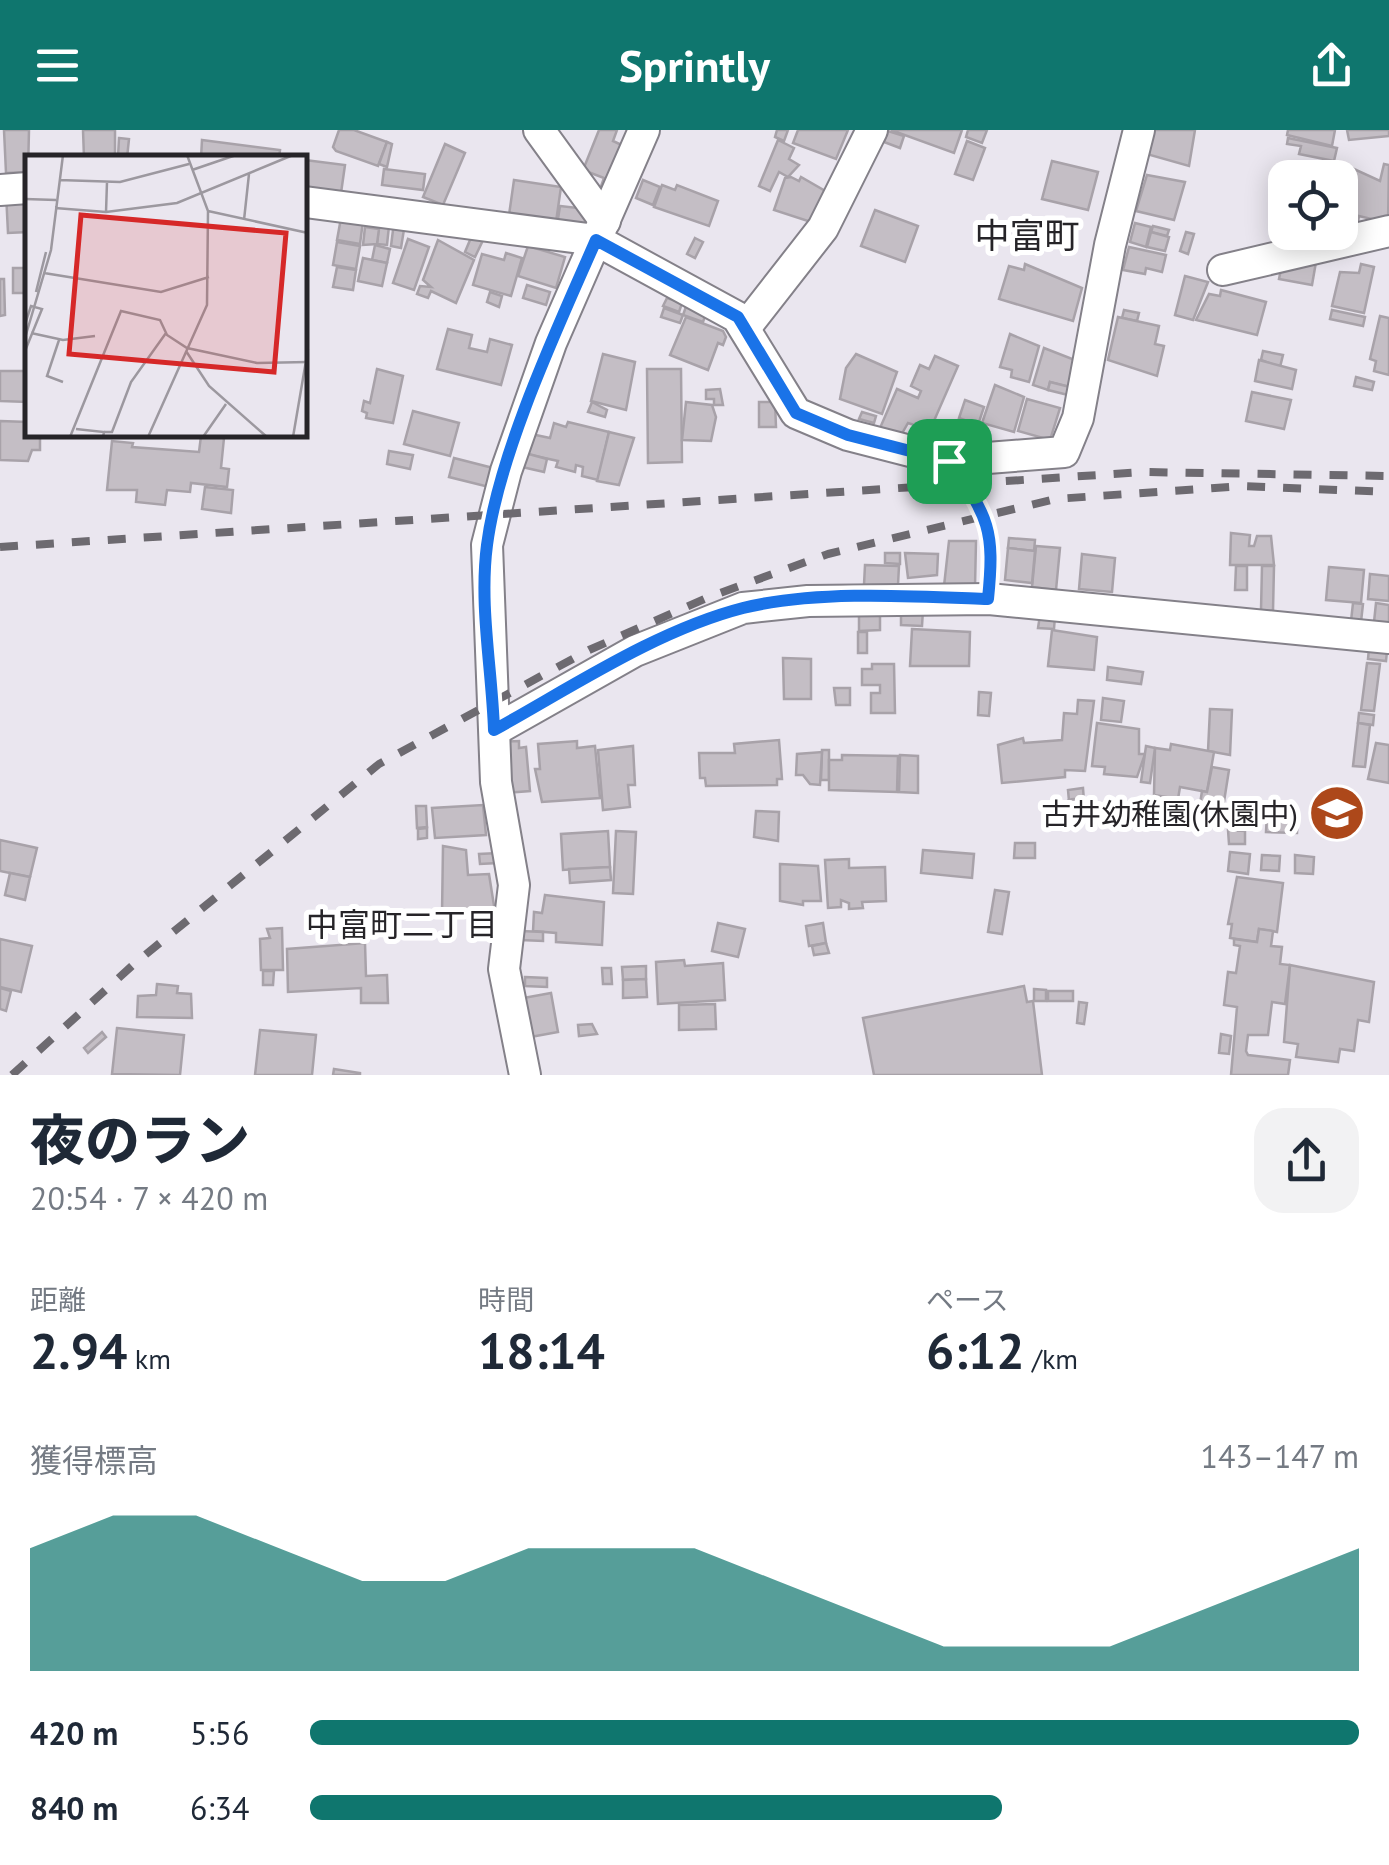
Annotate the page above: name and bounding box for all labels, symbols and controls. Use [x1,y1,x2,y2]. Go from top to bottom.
text: Sprintly [619,36,770,94]
icon: menu [30,38,85,93]
icon: share [1304,38,1359,93]
inset map [25,155,308,438]
map controls [1268,160,1358,250]
button: locate [1268,160,1358,250]
district label: 中富町 [974,212,1080,258]
pin [907,419,992,504]
icon: arrive [922,434,977,489]
school or university icon: 古井幼稚園(休園中) [1307,783,1367,843]
place label: 古井幼稚園(休園中) [1041,794,1298,833]
district label: 中富町二丁目 [306,903,498,945]
text: 夜のラン [30,1104,250,1175]
button: share [1254,1108,1359,1213]
text: 20:54 · 7 × 420 m [30,1177,268,1219]
text: 距離 [30,1281,86,1318]
text: 時間 [478,1281,534,1318]
text: ペース [926,1281,1009,1318]
text: 2.94 [30,1318,127,1383]
text: 18:14 [478,1318,605,1383]
text: 6:12 [926,1318,1025,1383]
text: km [127,1340,171,1377]
text: /km [1025,1340,1078,1377]
text: 143–147 m [1200,1435,1359,1477]
text: 獲得標高 [30,1439,158,1481]
text: 420 m [30,1712,118,1754]
text: 5:56 [190,1712,249,1754]
text: 840 m [30,1787,118,1829]
text: 6:34 [190,1787,249,1829]

